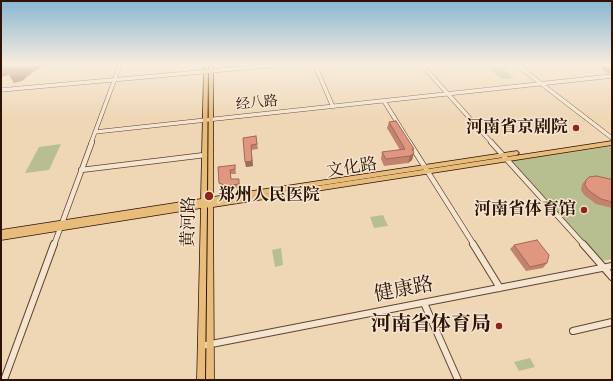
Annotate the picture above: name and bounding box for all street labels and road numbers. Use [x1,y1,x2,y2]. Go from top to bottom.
street label: 经八路 [235,93,279,115]
street label: 文化路 [325,155,379,183]
street label: 黄河路 [179,196,201,248]
street label: 健康路 [372,273,436,309]

